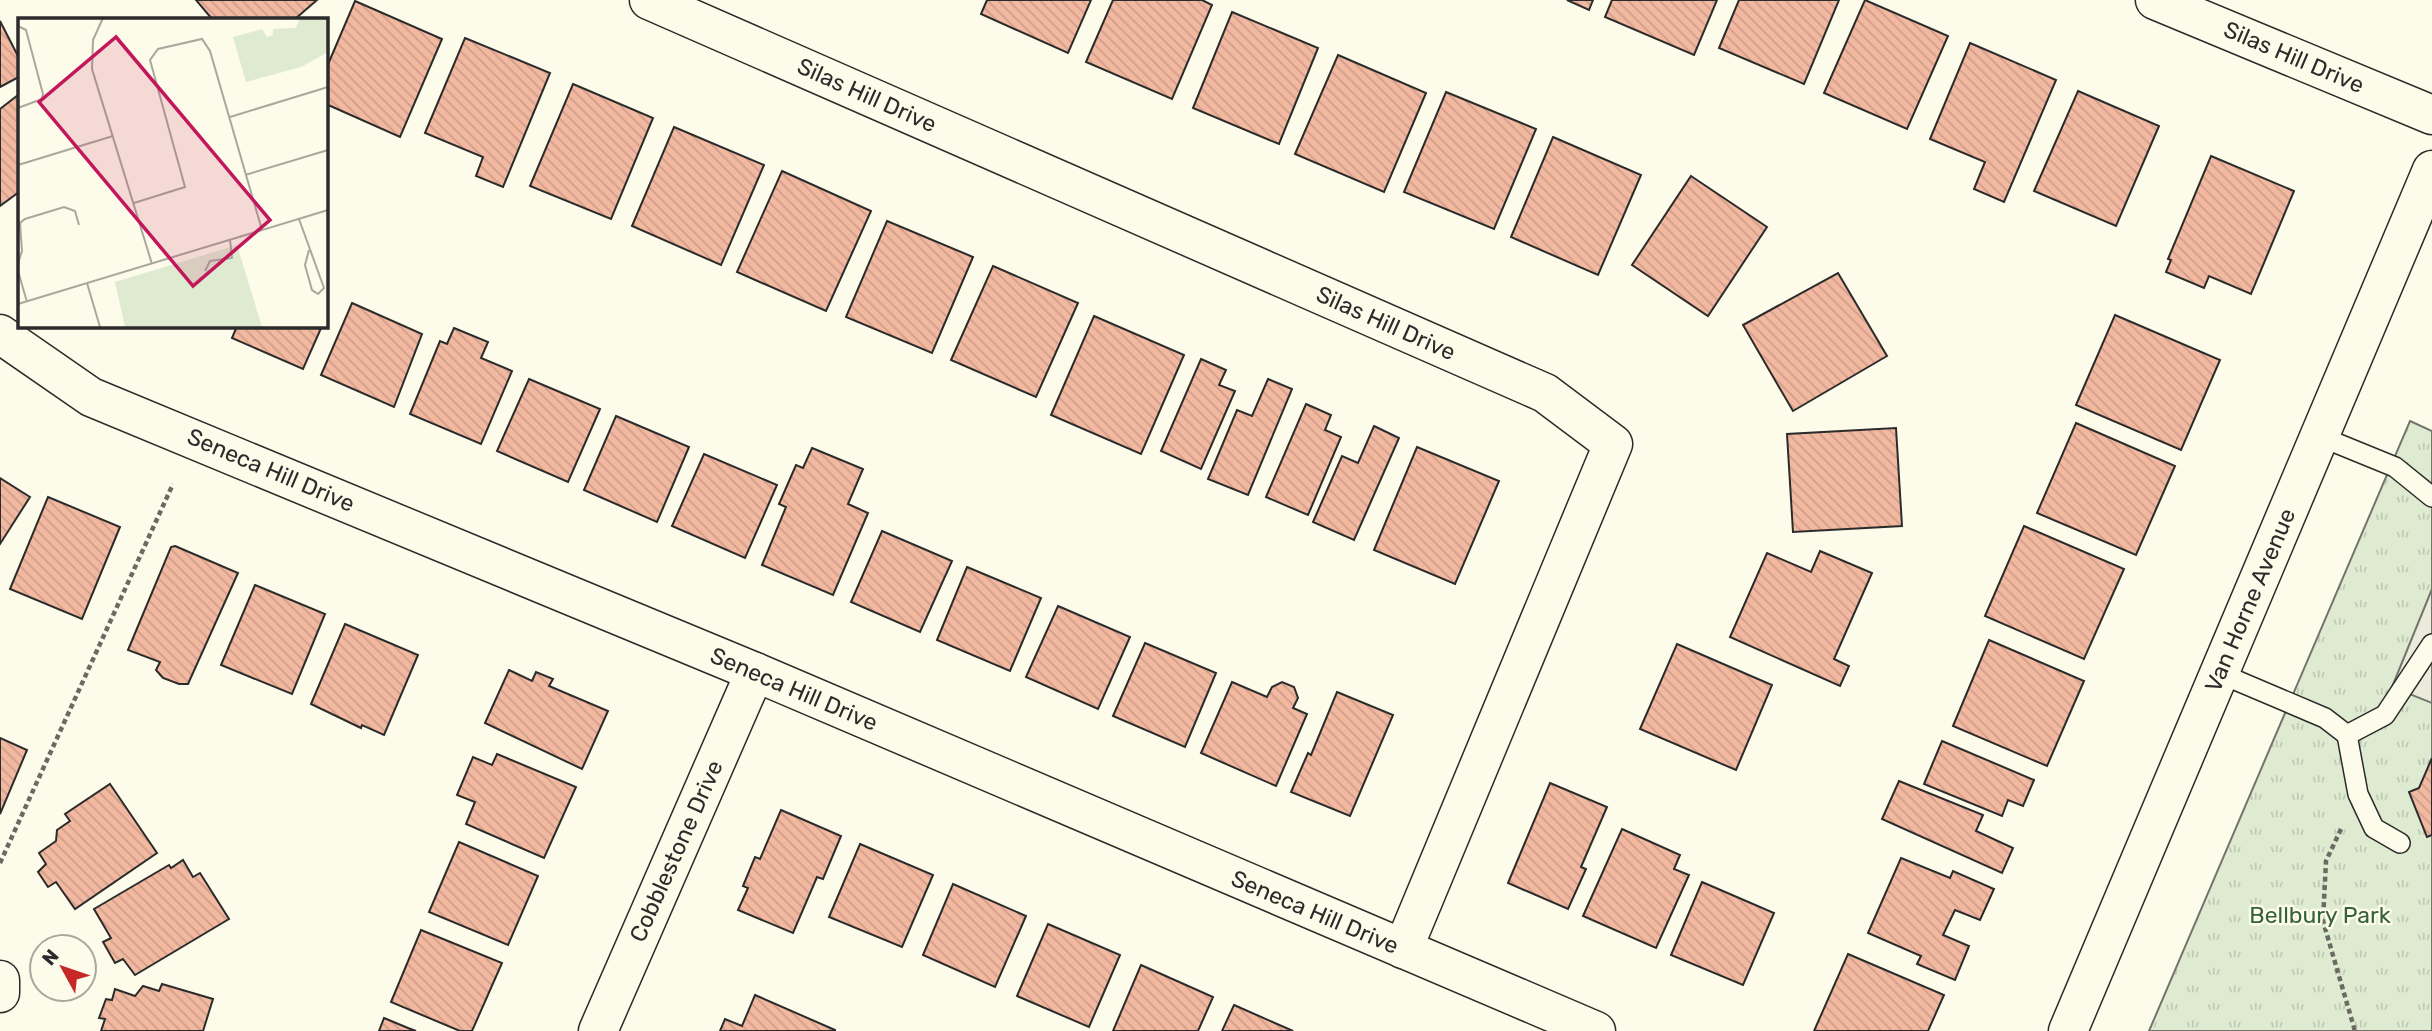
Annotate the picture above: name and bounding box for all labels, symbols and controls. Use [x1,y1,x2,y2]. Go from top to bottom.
street label: Silas Hill Drive [2220,15,2368,99]
inset map [18,18,327,327]
street label: Silas Hill Drive [793,52,941,138]
street label: Silas Hill Drive [1312,280,1460,366]
street label: Seneca Hill Drive [183,422,359,518]
street label: Van Horne Avenue [2199,504,2301,696]
street label: Seneca Hill Drive [706,641,882,737]
street label: Cobblestone Drive [623,756,729,946]
street label: Seneca Hill Drive [1227,864,1403,960]
park label: Bellbury Park [2249,901,2391,929]
north arrow [28,933,98,1003]
text: N [37,945,64,970]

